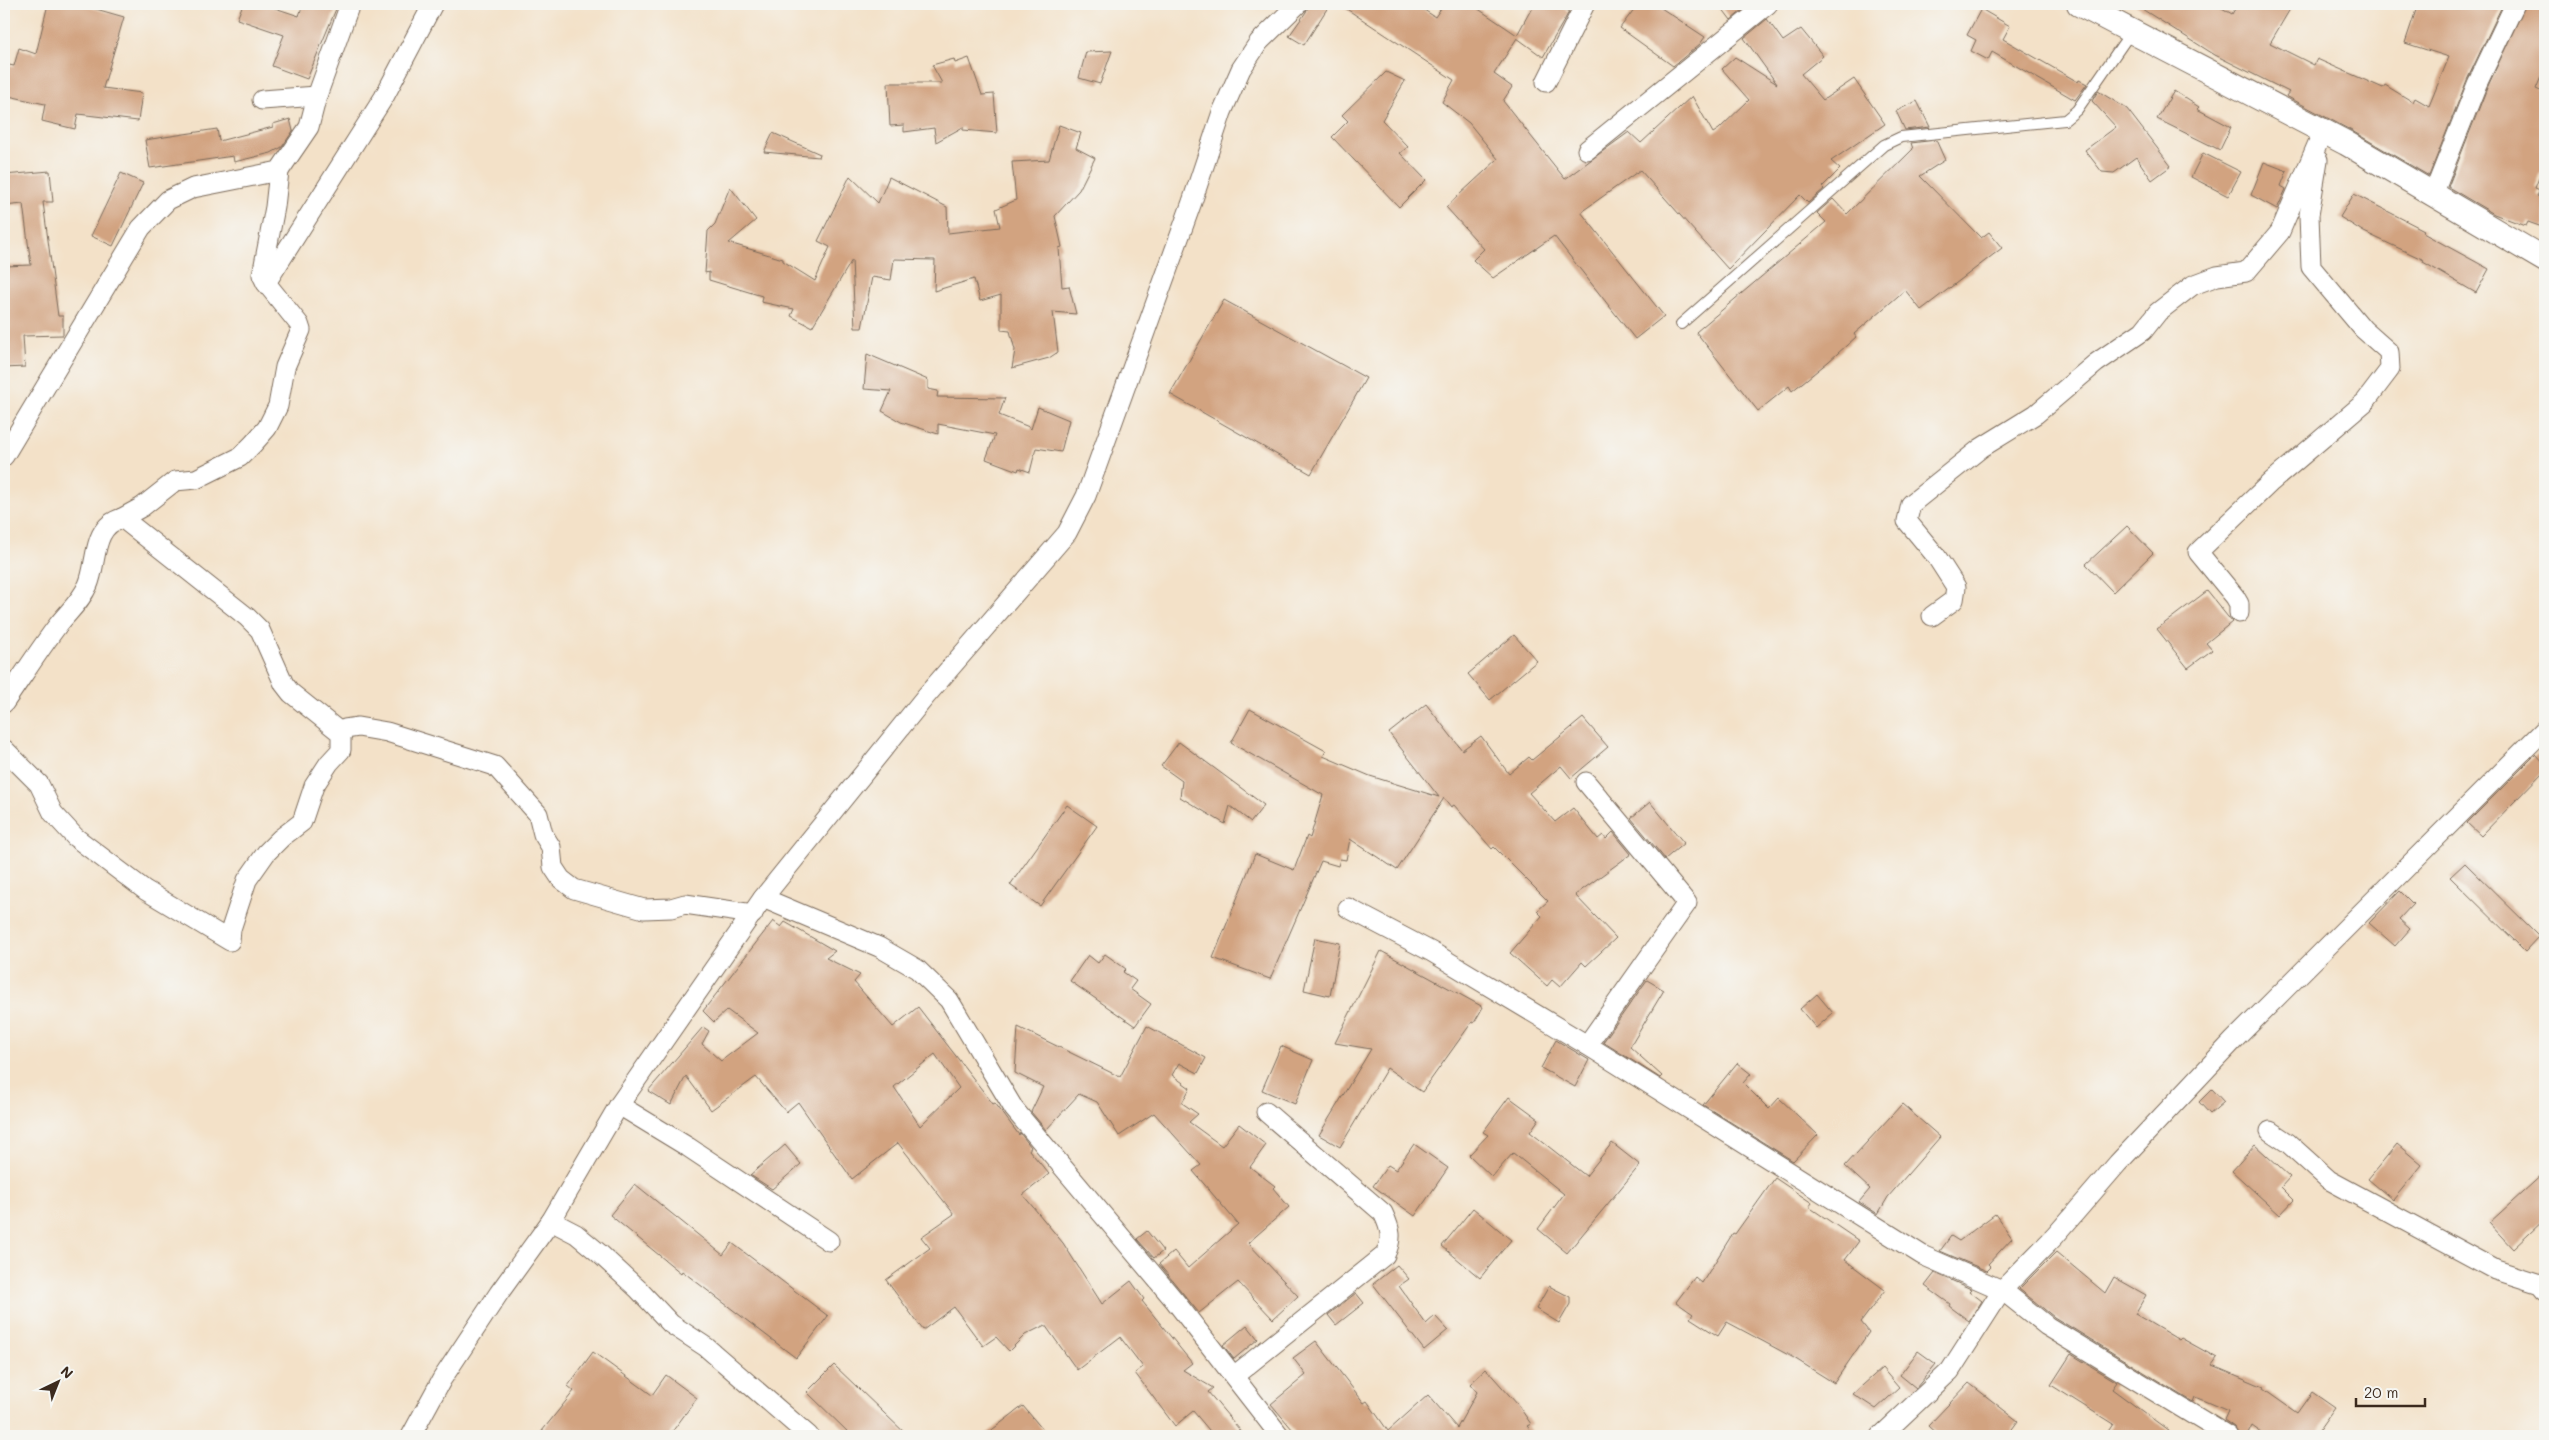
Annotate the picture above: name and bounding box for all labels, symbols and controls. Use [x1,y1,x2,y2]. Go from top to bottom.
north arrow [32,1358,82,1408]
text: N [57,1362,78,1383]
scale bar [2356,1375,2425,1407]
text: 20 m [2364,1382,2398,1402]

